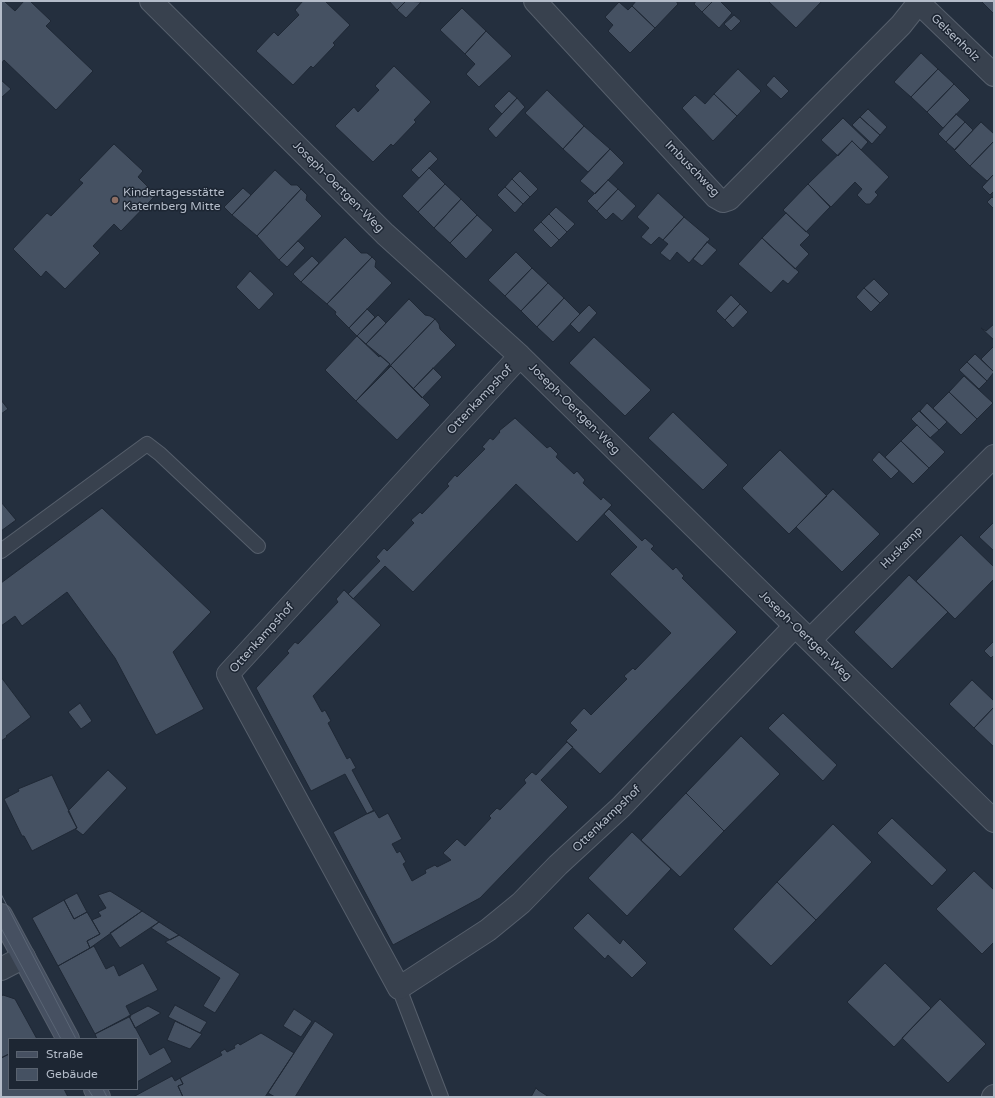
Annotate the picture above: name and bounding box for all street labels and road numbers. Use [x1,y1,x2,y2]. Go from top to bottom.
street label: Gelsenholz [928,11,982,65]
street label: Joseph-Oertgen-Weg [289,138,387,236]
street label: Imbuschweg [662,138,722,200]
street label: Joseph-Oertgen-Weg [525,360,623,458]
street label: Ottenkampshof [444,362,516,438]
street label: Huskamp [878,524,926,572]
street label: Joseph-Oertgen-Weg [756,588,854,684]
street label: Ottenkampshof [227,600,297,676]
street label: Ottenkampshof [570,783,644,855]

